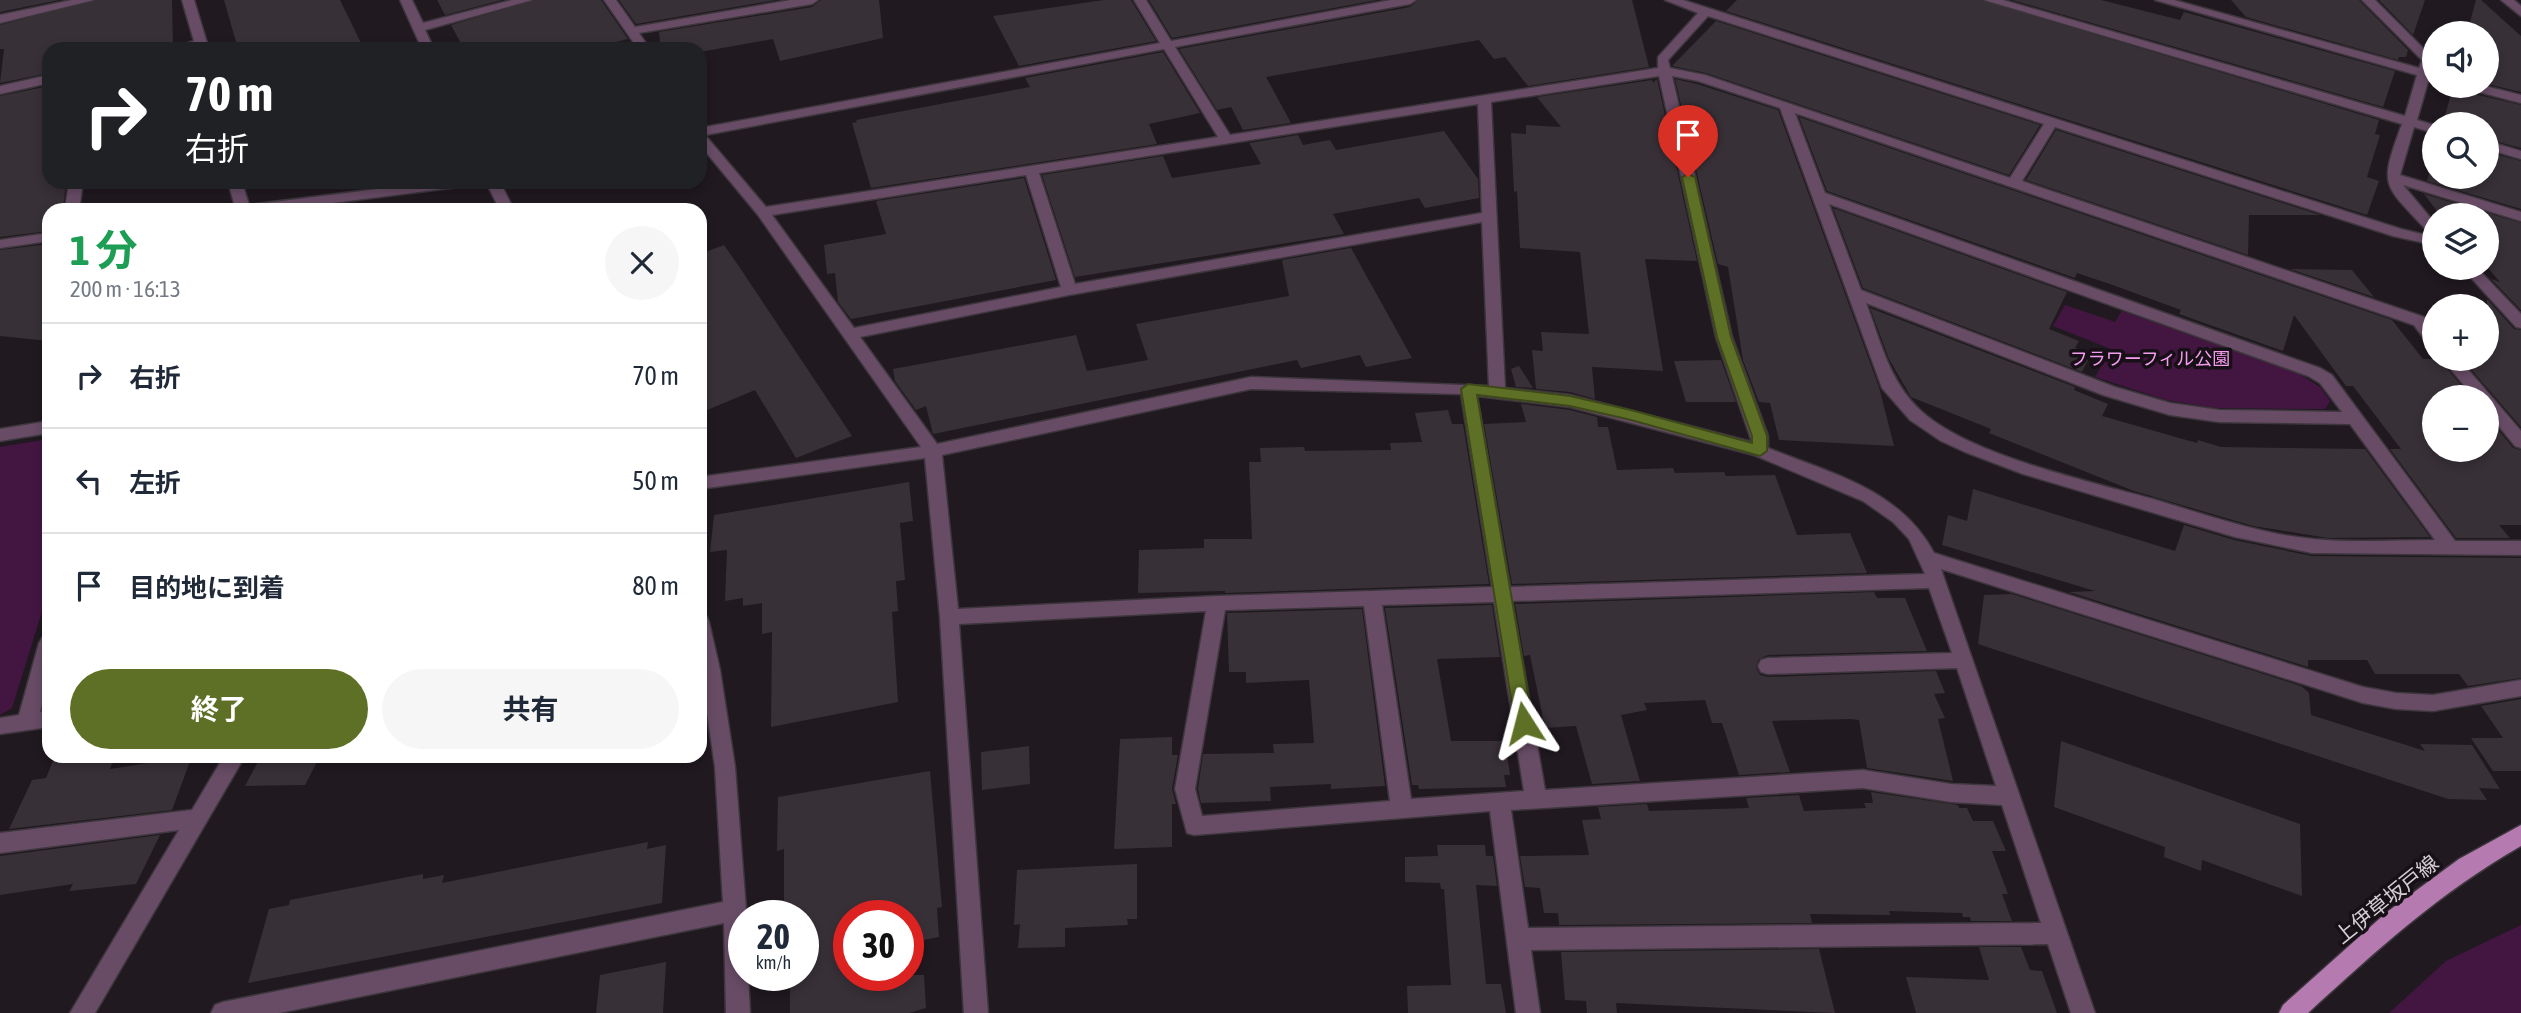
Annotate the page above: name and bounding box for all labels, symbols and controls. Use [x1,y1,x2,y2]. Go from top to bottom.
map controls [2422,21,2499,462]
button: sound [2422,21,2499,98]
text: 70 m [185,65,273,121]
icon: right [70,70,161,161]
pin [1658,105,1718,177]
button: search [2422,112,2499,189]
icon: arrive [1669,116,1707,154]
text: 右折 [185,130,249,167]
button: layers [2422,203,2499,280]
text: 1 分 [70,226,138,274]
button: close [605,226,679,300]
text: 200 m · 16:13 [70,276,181,302]
button: + [2422,294,2499,371]
park label: フラワーフィル公園 [2070,348,2230,369]
icon: right [70,357,108,395]
text: 70 m [632,361,679,391]
text: 右折 [129,363,181,393]
button: − [2422,385,2499,462]
icon: left [70,462,108,500]
text: 50 m [632,466,679,496]
text: 左折 [129,468,181,498]
icon: arrive [70,567,108,605]
text: 80 m [632,571,679,601]
text: 目的地に到着 [129,573,285,603]
button: 終了 [70,669,368,749]
button: 共有 [382,669,679,749]
position arrow [1487,686,1561,760]
street label: 上伊草坂戸線 [2329,850,2443,948]
speed limit sign: 30 [833,900,924,991]
text: 20 [757,916,790,956]
text: km/h [756,952,791,973]

